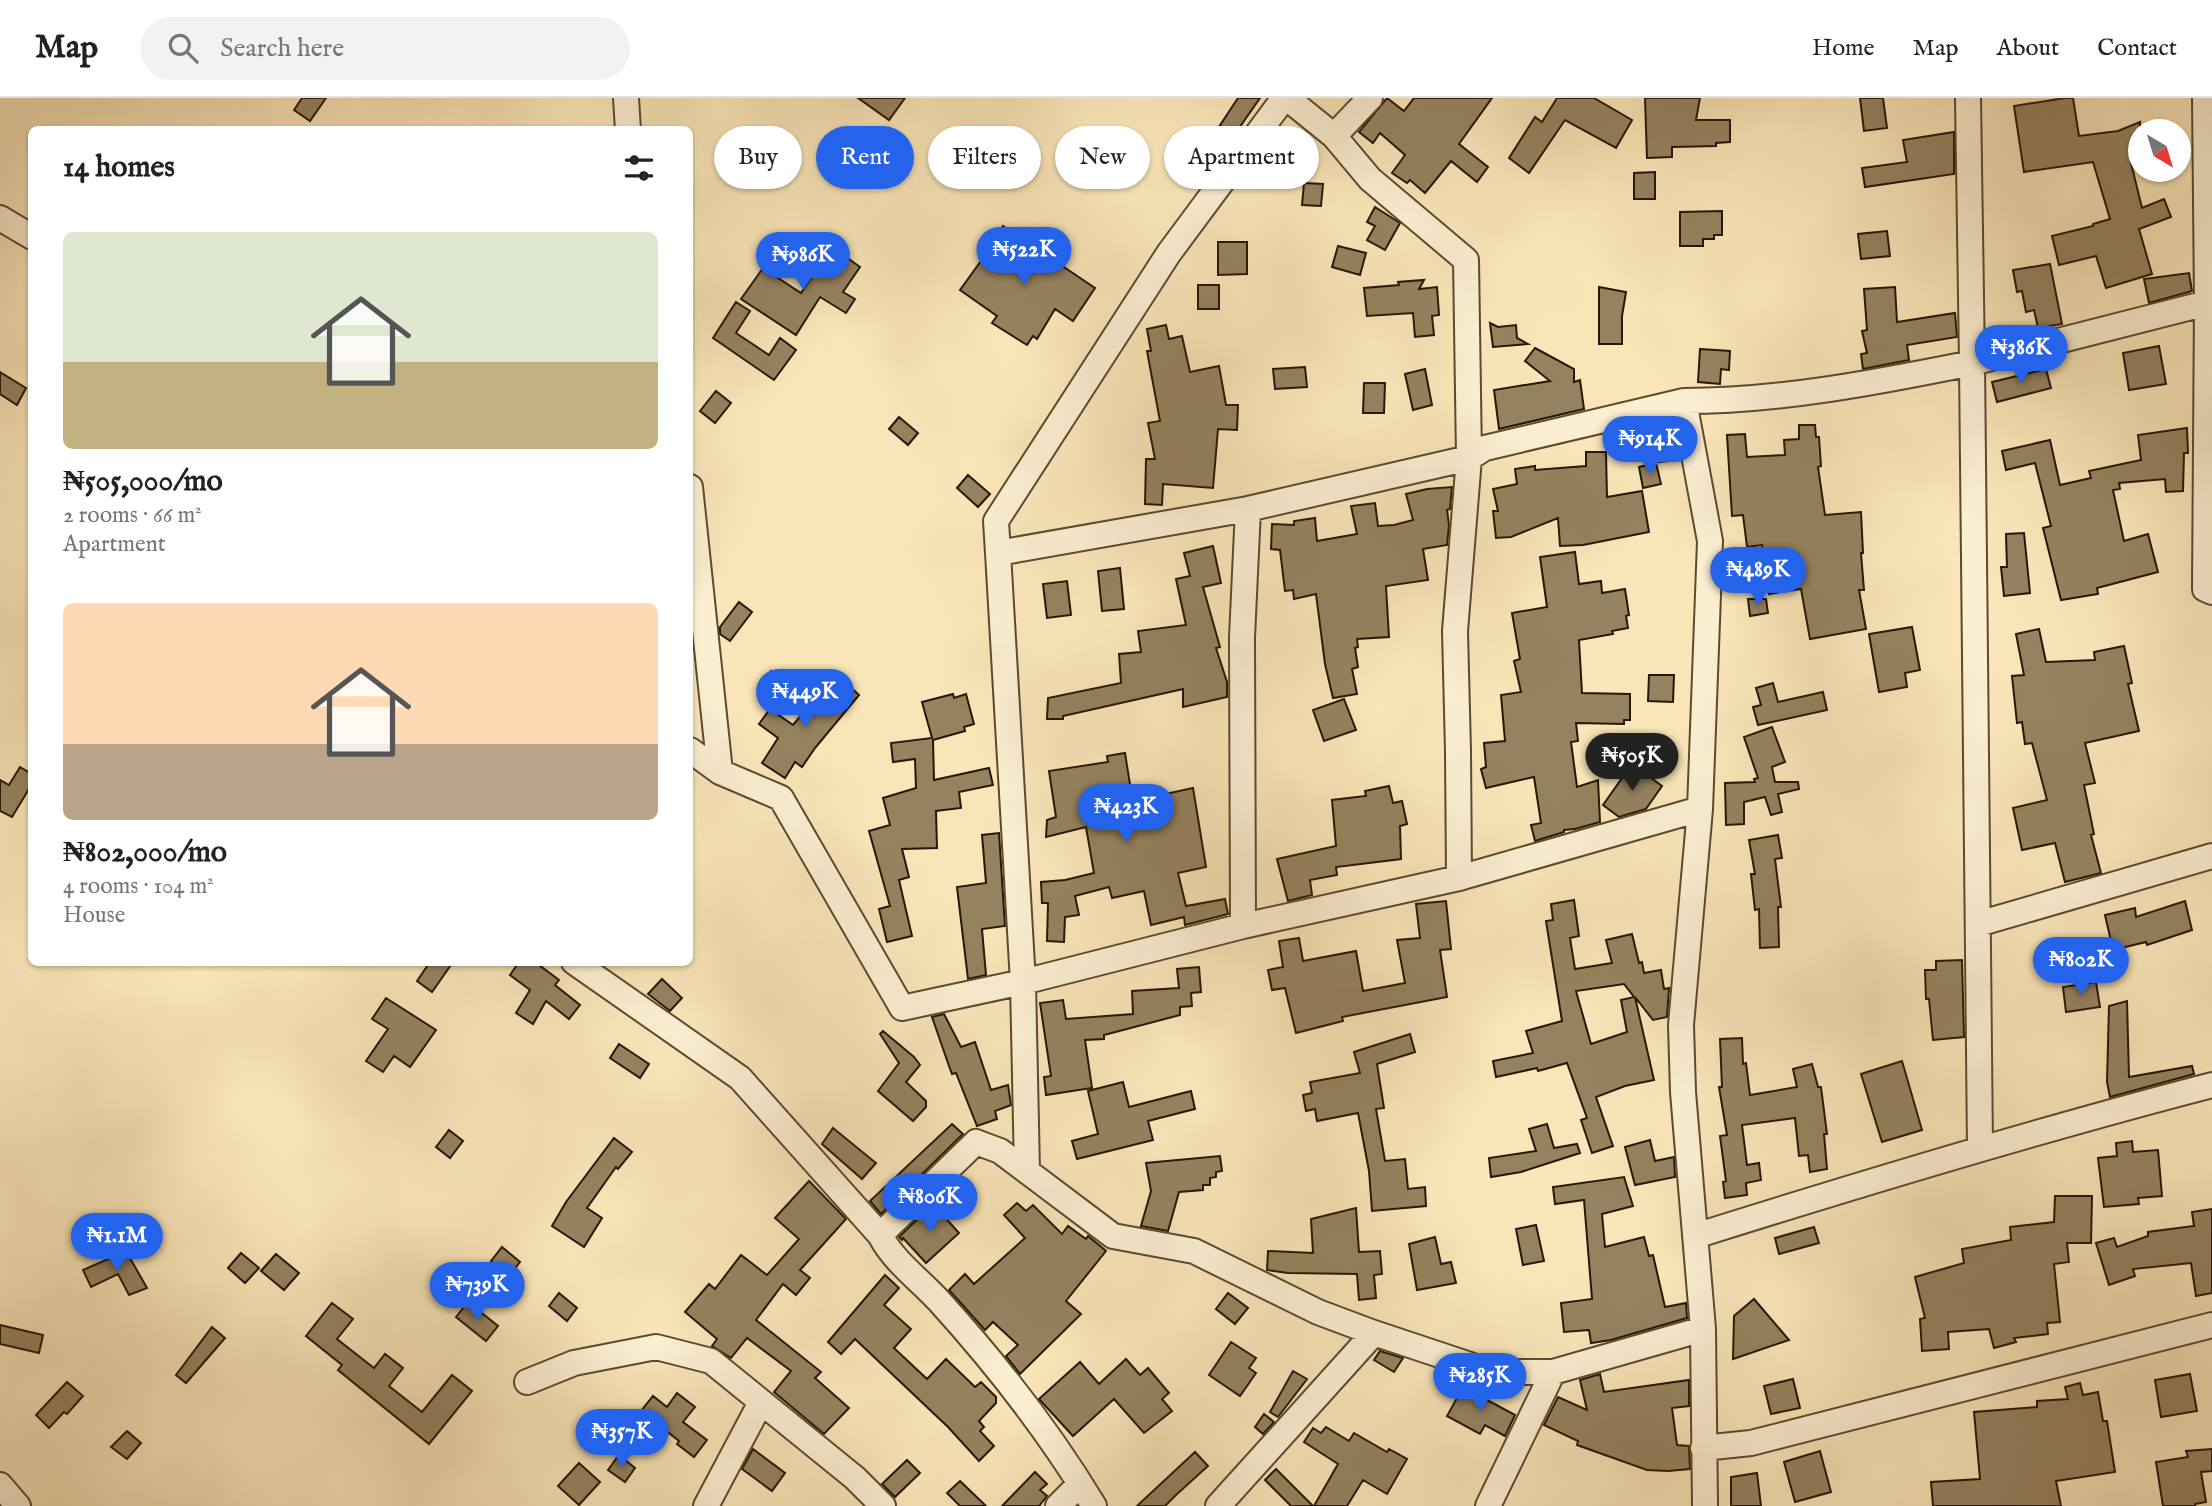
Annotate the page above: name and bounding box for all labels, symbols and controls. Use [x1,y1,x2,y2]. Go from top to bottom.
search box [140,17,630,80]
text: Map [35,27,98,69]
icon: search [164,29,202,67]
text: Search here [220,32,344,65]
text: Home [1812,33,1875,64]
text: Map [1913,33,1959,64]
text: About [1997,33,2059,64]
text: Contact [2097,33,2177,64]
north arrow [2128,119,2191,182]
map controls [2128,119,2191,182]
chip: Buy [714,126,802,189]
chip: Rent [816,126,914,189]
chip: Filters [928,126,1041,189]
chip: New [1055,126,1150,189]
chip: Apartment [1164,126,1319,189]
text: 14 homes [63,149,175,187]
icon: filters [620,149,658,187]
pin: ₦522K [975,228,1073,287]
pin: ₦986K [754,232,852,292]
text: ₦522K [992,235,1056,264]
text: ₦986K [772,240,834,269]
icon: home [298,278,424,404]
pin: ₦386K [1972,326,2070,385]
text: ₦386K [1991,333,2051,362]
pin: ₦914K [1601,416,1699,476]
text: ₦914K [1618,424,1682,453]
text: ₦505,000/mo [63,463,223,501]
text: 2 rooms · 66 m² [63,501,202,530]
text: Apartment [63,530,166,559]
pin: ₦489K [1709,547,1807,607]
text: ₦489K [1726,555,1790,584]
icon: home [298,649,424,775]
pin: ₦449K [756,670,854,729]
text: ₦449K [772,677,838,706]
pin: ₦505K [1583,734,1681,793]
text: ₦505K [1601,741,1663,770]
pin: ₦423K [1077,784,1175,844]
text: ₦423K [1094,792,1158,821]
text: ₦802,000/mo [63,834,227,872]
text: 4 rooms · 104 m² [63,872,214,901]
text: House [63,901,125,930]
pin: ₦802K [2032,937,2130,997]
text: ₦802K [2049,945,2113,974]
pin: ₦806K [881,1174,979,1234]
text: ₦806K [898,1182,962,1211]
pin: ₦1.1M [68,1214,166,1273]
text: ₦1.1M [87,1221,147,1250]
pin: ₦739K [428,1262,526,1322]
text: ₦739K [446,1270,508,1299]
pin: ₦285K [1431,1354,1529,1413]
text: ₦285K [1449,1361,1511,1390]
pin: ₦357K [573,1410,671,1469]
text: ₦357K [592,1417,652,1446]

